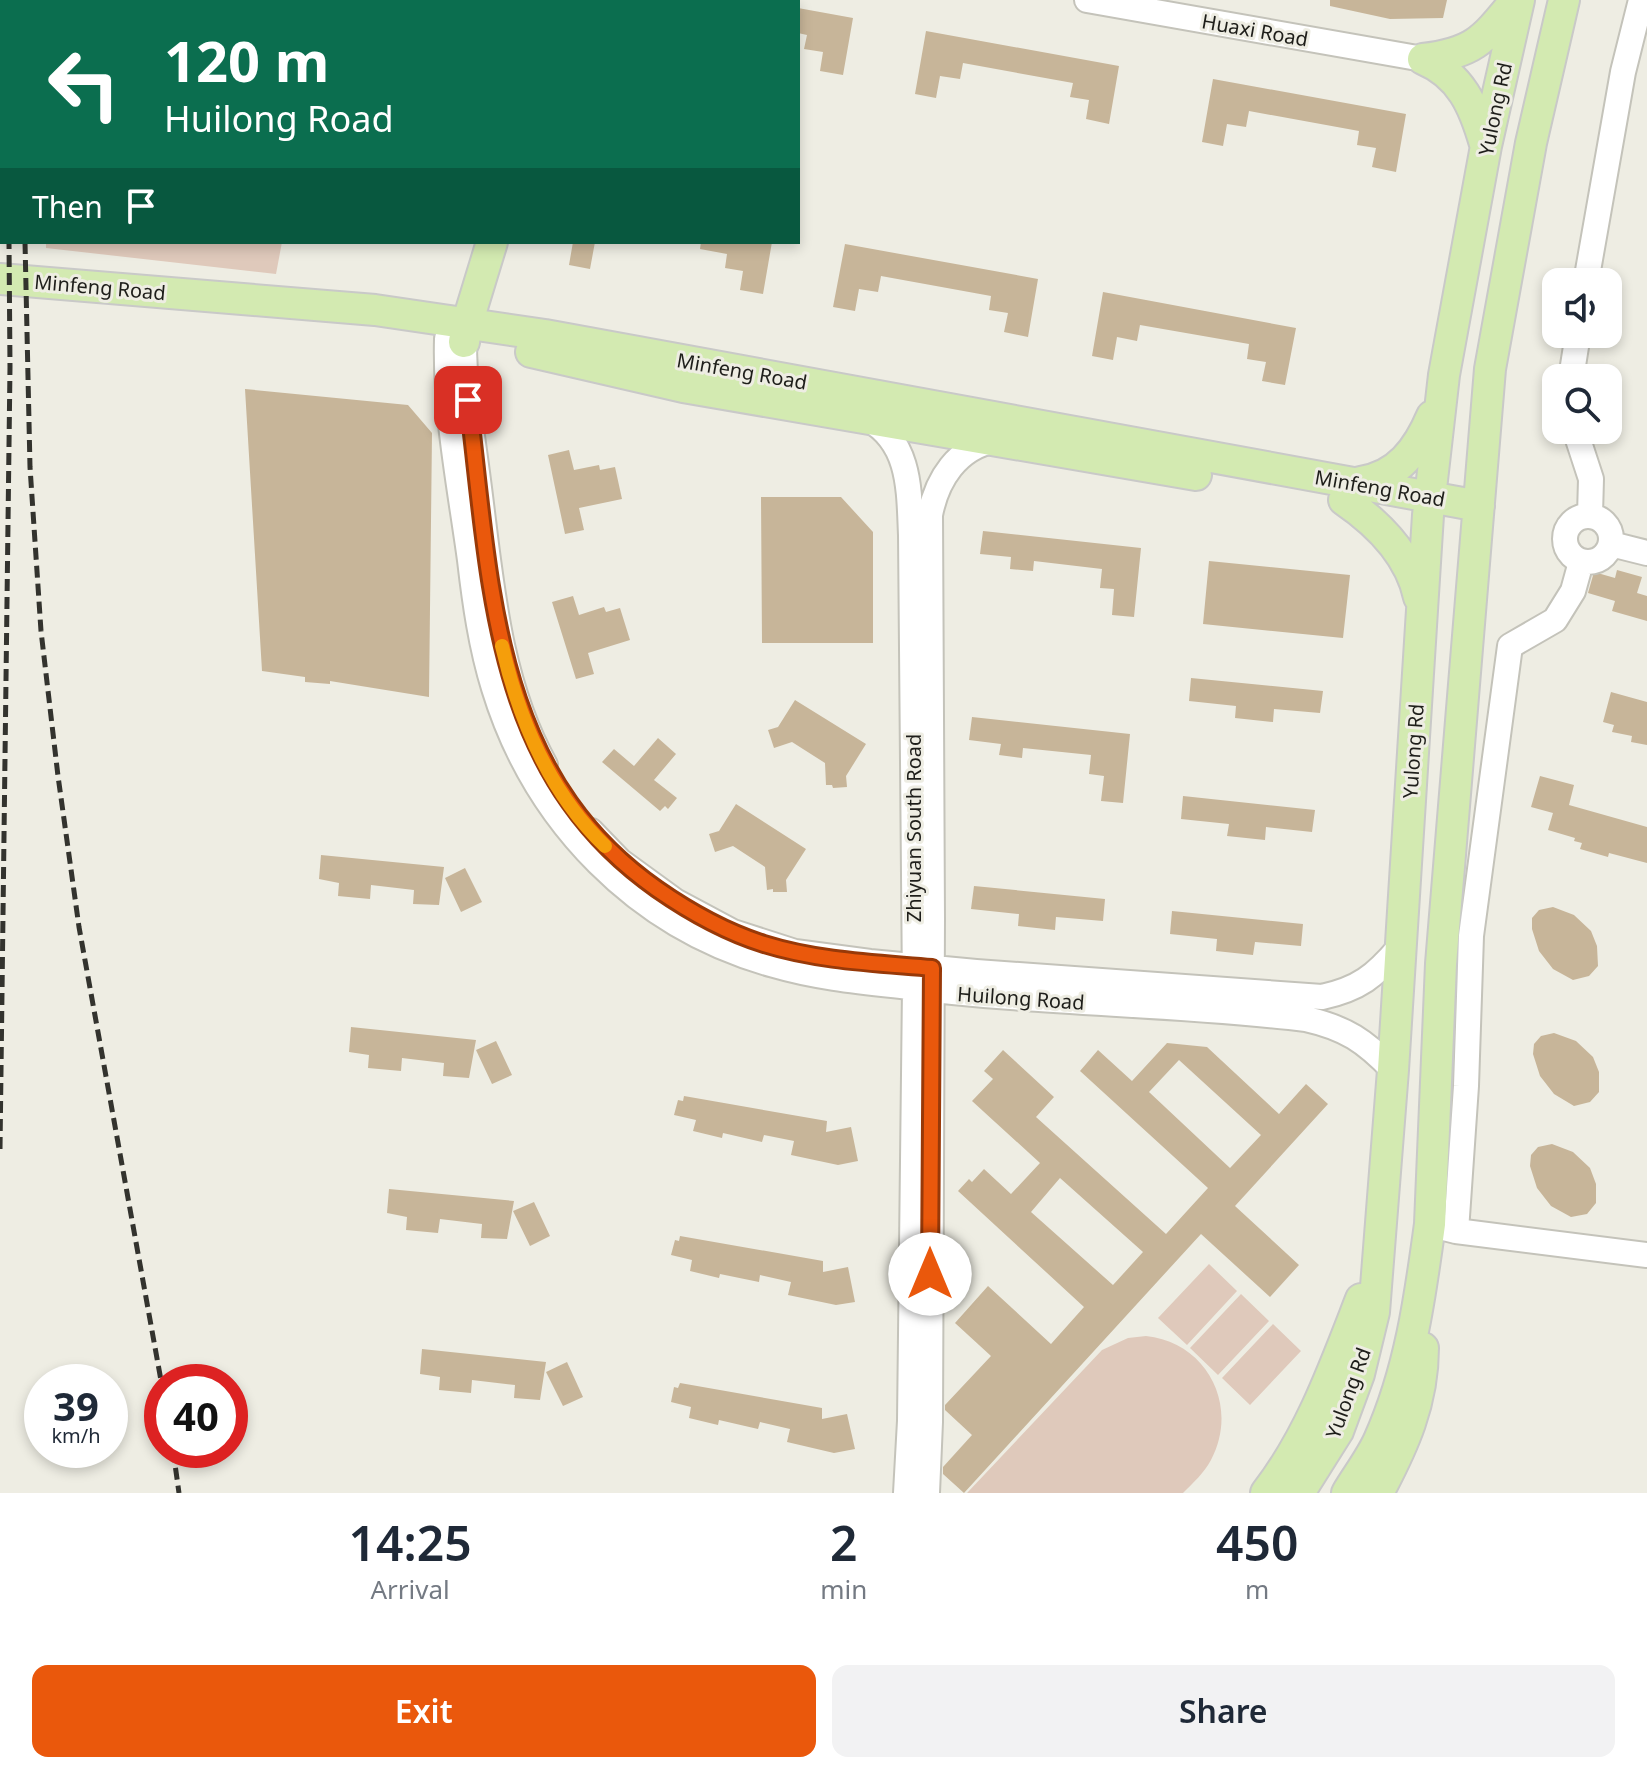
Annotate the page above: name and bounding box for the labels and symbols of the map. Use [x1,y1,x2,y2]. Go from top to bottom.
street label: Huaxi Road [1200,7,1310,53]
street label: Yulong Rd [1472,60,1518,158]
street label: Minfeng Road [33,268,167,306]
street label: Minfeng Road [675,346,809,396]
pin [434,366,502,434]
street label: Minfeng Road [1313,463,1447,513]
street label: Yulong Rd [1396,703,1430,799]
street label: Zhiyuan South Road [900,734,927,922]
street label: Huilong Road [956,980,1086,1016]
position arrow [888,1232,972,1316]
street label: Yulong Rd [1319,1344,1377,1442]
speed limit sign: 40 [144,1364,248,1468]

